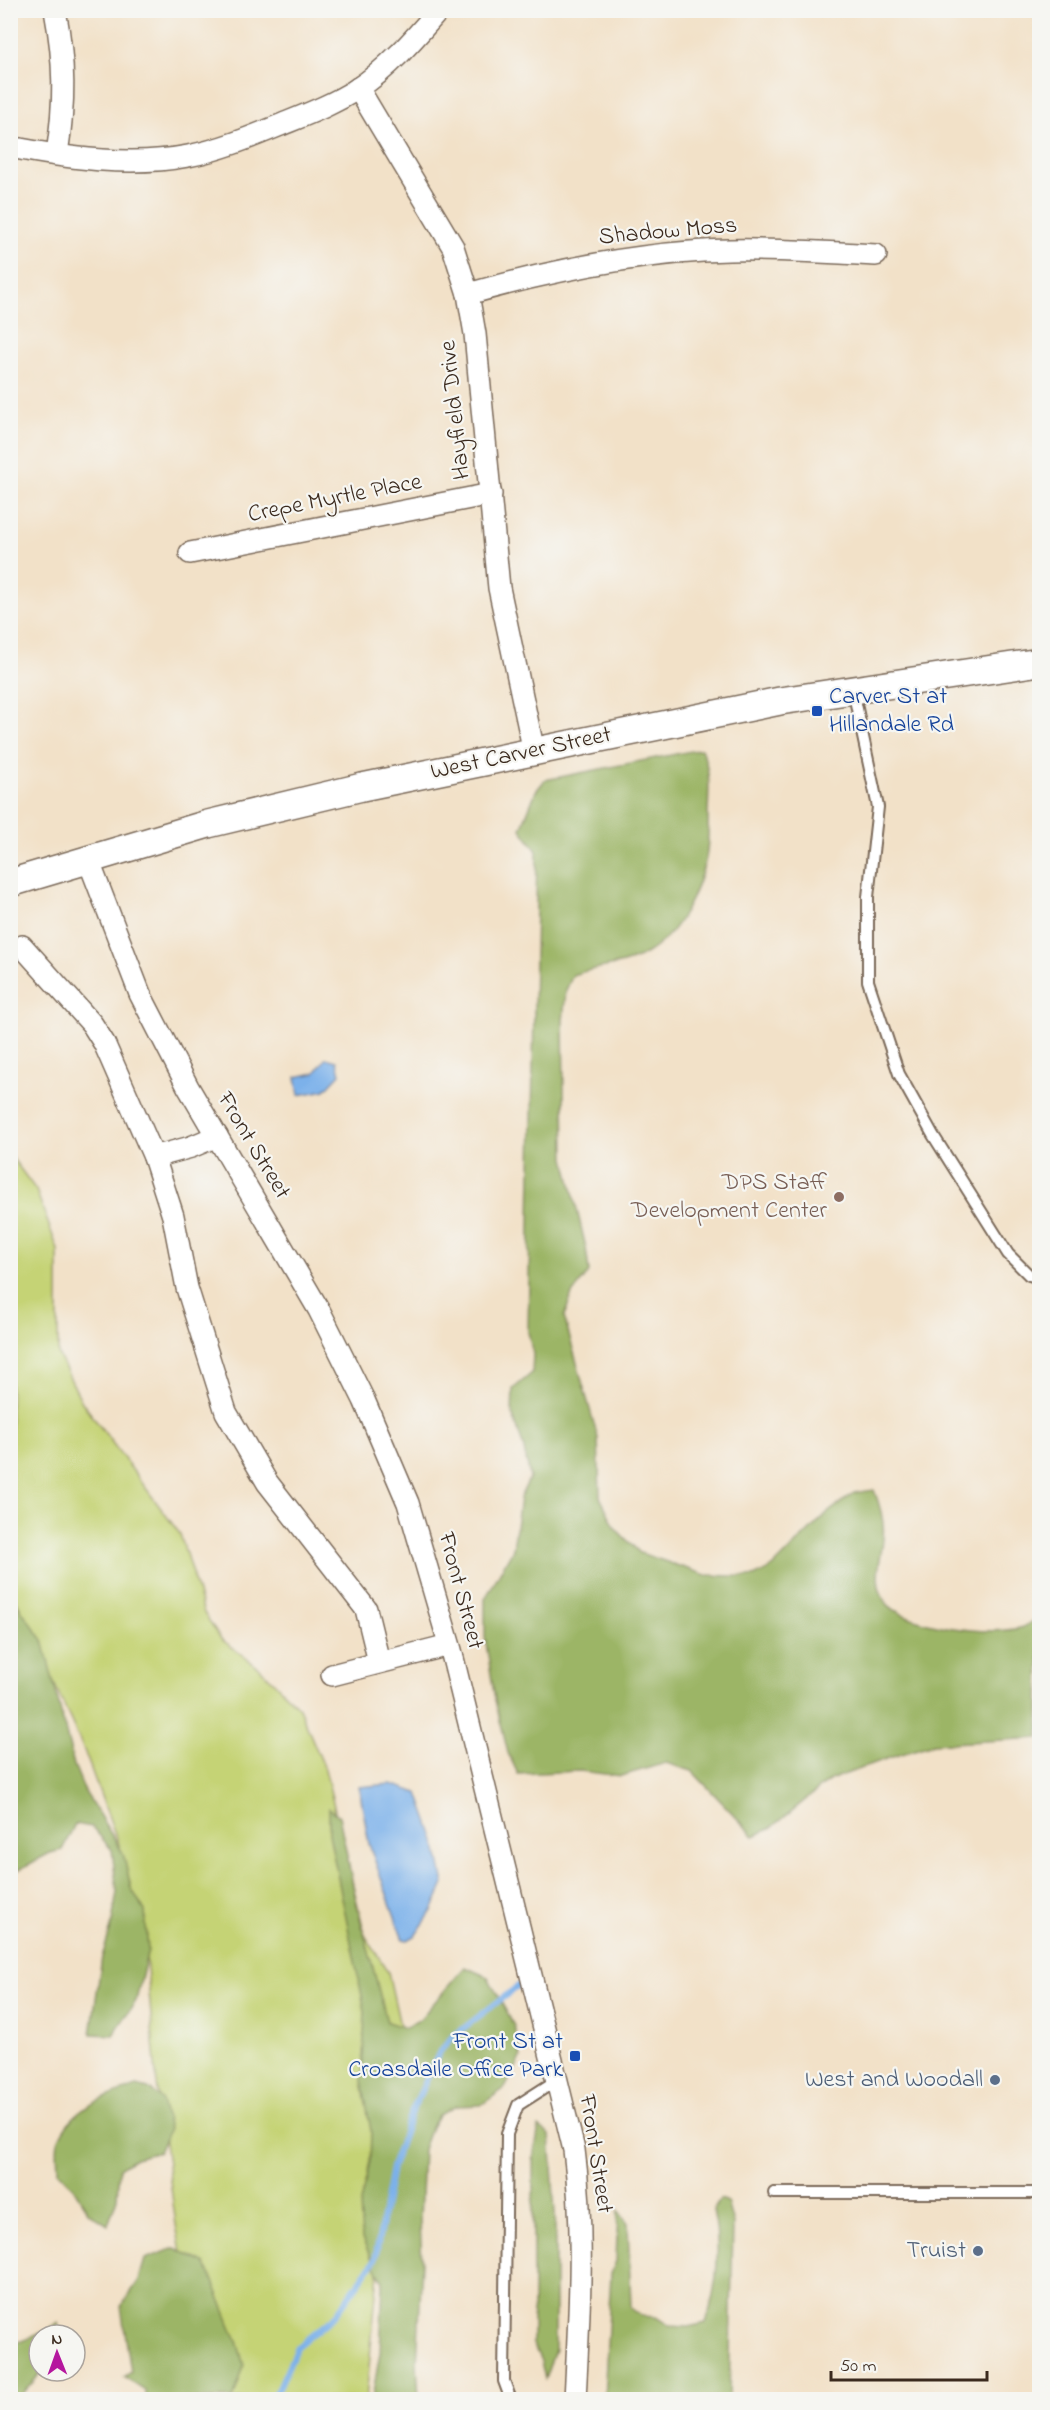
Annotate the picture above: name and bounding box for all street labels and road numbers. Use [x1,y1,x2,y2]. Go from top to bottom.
street label: Shadow Moss [597,209,739,255]
street label: Hayfield Drive [431,338,482,481]
street label: Crepe Myrtle Place [245,465,425,534]
street label: West Carver Street [427,718,615,790]
street label: Front Street [207,1085,299,1206]
street label: Front Street [427,1528,492,1653]
street label: Front Street [568,2091,622,2216]

